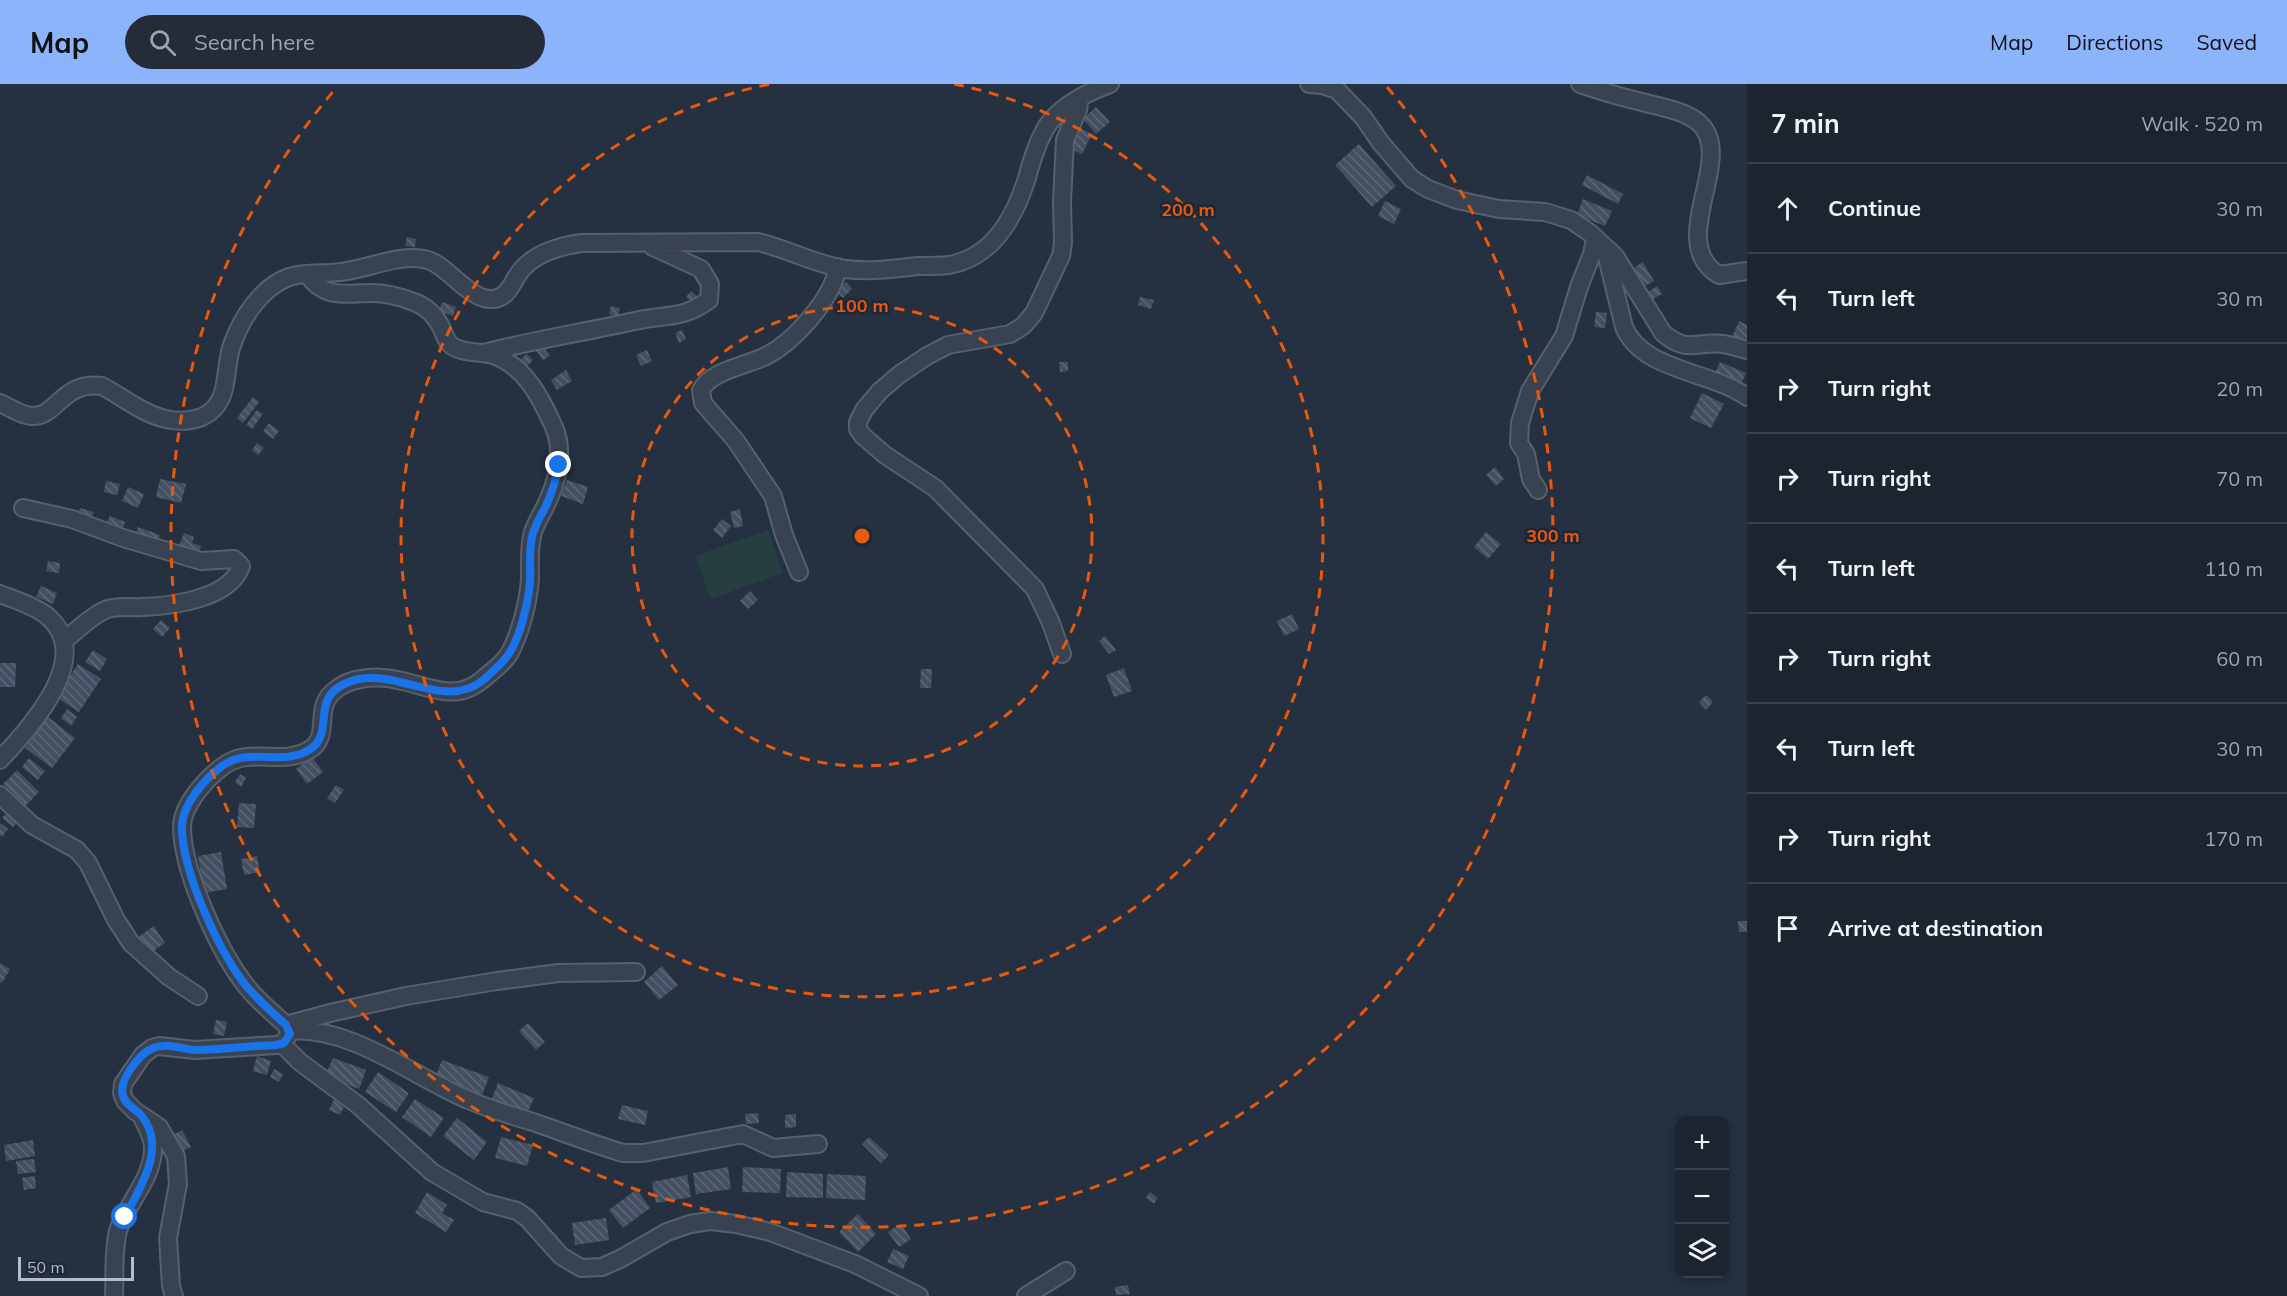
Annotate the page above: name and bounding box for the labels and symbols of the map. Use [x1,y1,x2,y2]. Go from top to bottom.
text: 200 m [1161,198,1215,221]
text: 100 m [835,294,889,317]
route end [545,451,571,477]
text: 300 m [1526,524,1580,547]
centre of rings [852,526,872,546]
route start [111,1203,137,1229]
scale bar [18,1254,134,1282]

